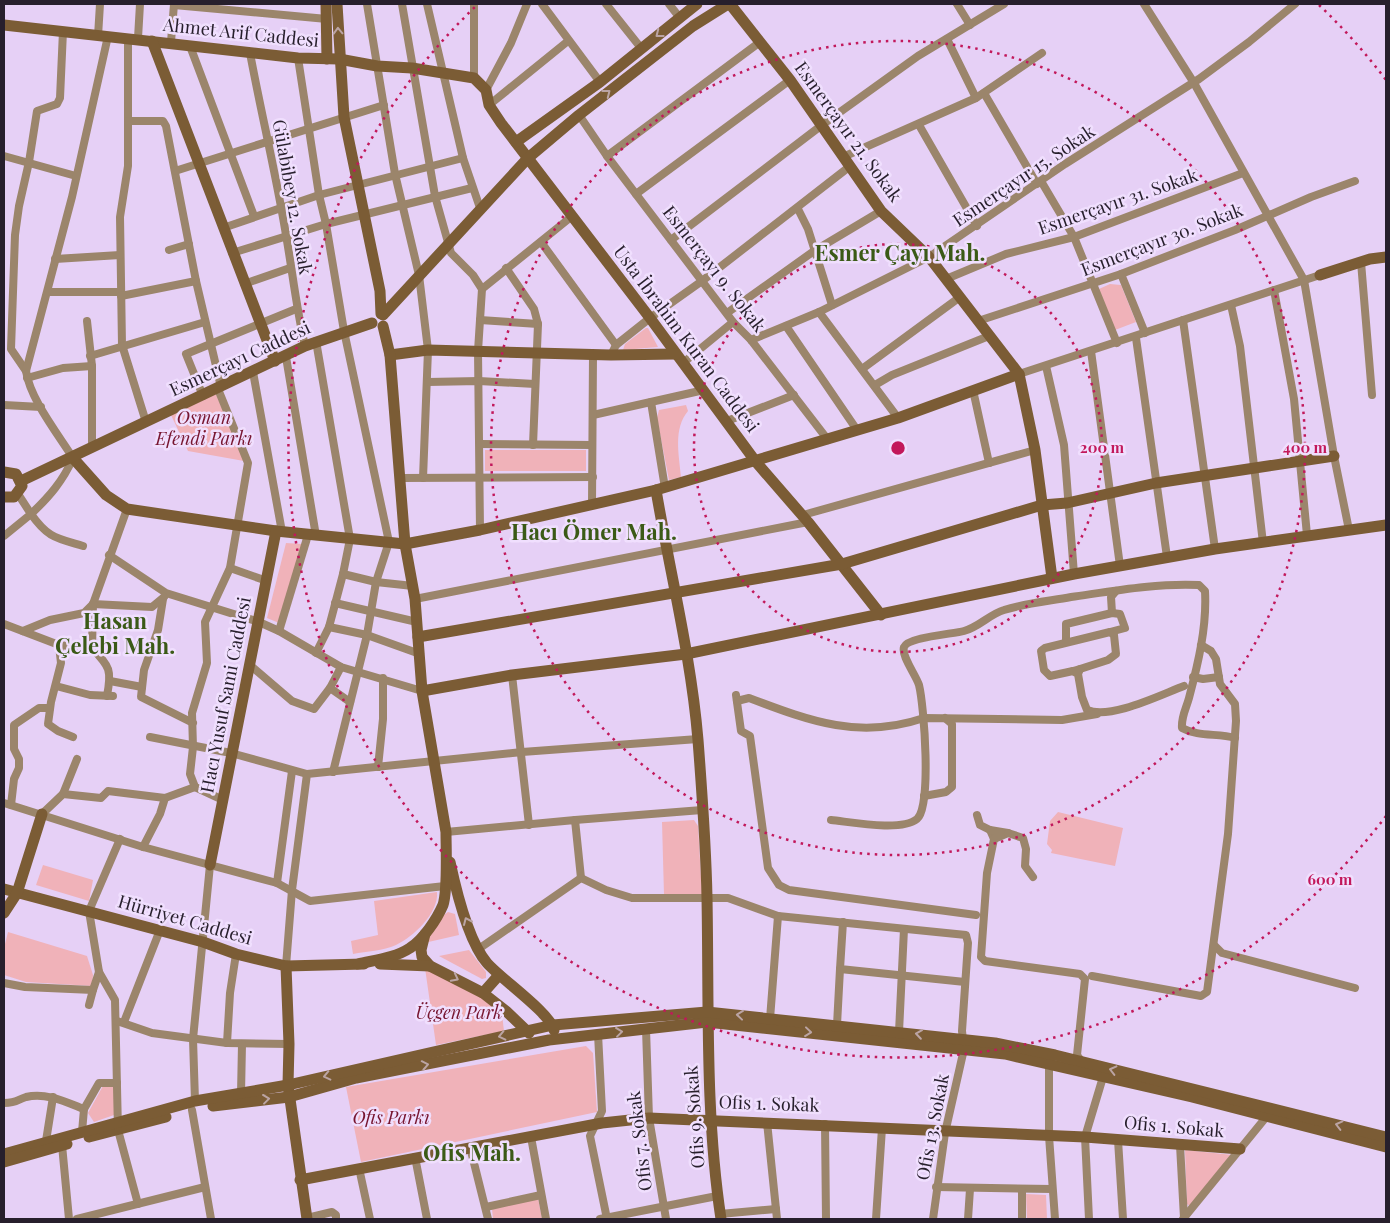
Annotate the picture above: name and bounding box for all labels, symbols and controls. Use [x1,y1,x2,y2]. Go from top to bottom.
street label: Ahmet Arif Caddesi [161,12,320,52]
one-way arrow [332,27,343,35]
one-way arrow [656,29,665,37]
street label: Esmerçayır 21. Sokak [790,56,908,207]
one-way arrow [601,91,610,99]
street label: Gülabibey 12. Sokak [268,117,318,276]
street label: Esmerçayır 15. Sokak [948,119,1099,232]
street label: Esmerçayır 31. Sokak [1035,162,1201,240]
street label: Esmerçayır 30. Sokak [1077,197,1246,281]
street label: Esmerçayı 9. Sokak [658,200,772,337]
district label: Esmer Çayı Mah. [814,237,986,267]
street label: Usta İbrahim Kuran Caddesi [609,240,765,437]
street label: Esmerçayı Caddesi [165,315,314,401]
park label: Osman Efendi Parkı [155,405,252,450]
text: 200 m [1080,437,1125,457]
text: 400 m [1283,437,1328,457]
centre of rings [889,439,907,457]
district label: Hacı Ömer Mah. [511,516,677,546]
street label: Hacı Yusuf Sami Caddesi [194,595,256,795]
district label: Hasan Çelebi Mah. [55,605,175,660]
text: 600 m [1308,869,1353,889]
street label: Hürriyet Caddesi [115,888,255,950]
one-way arrow [463,917,474,926]
one-way arrow [450,972,459,982]
park label: Üçgen Park [415,1000,503,1024]
one-way arrow [736,1010,744,1021]
one-way arrow [616,1027,624,1038]
one-way arrow [804,1027,812,1038]
one-way arrow [498,1030,507,1040]
one-way arrow [915,1030,923,1040]
one-way arrow [420,1060,429,1070]
street label: Ofis 9. Sokak [678,1065,710,1169]
one-way arrow [1110,1065,1118,1075]
one-way arrow [322,1070,331,1081]
street label: Ofis 13. Sokak [910,1071,954,1182]
street label: Ofis 1. Sokak [718,1089,820,1117]
street label: Ofis 7. Sokak [621,1090,657,1192]
one-way arrow [262,1095,270,1105]
park label: Ofis Parkı [352,1105,430,1129]
street label: Ofis 1. Sokak [1123,1110,1225,1142]
one-way arrow [1334,1120,1343,1131]
district label: Ofis Mah. [423,1137,521,1167]

